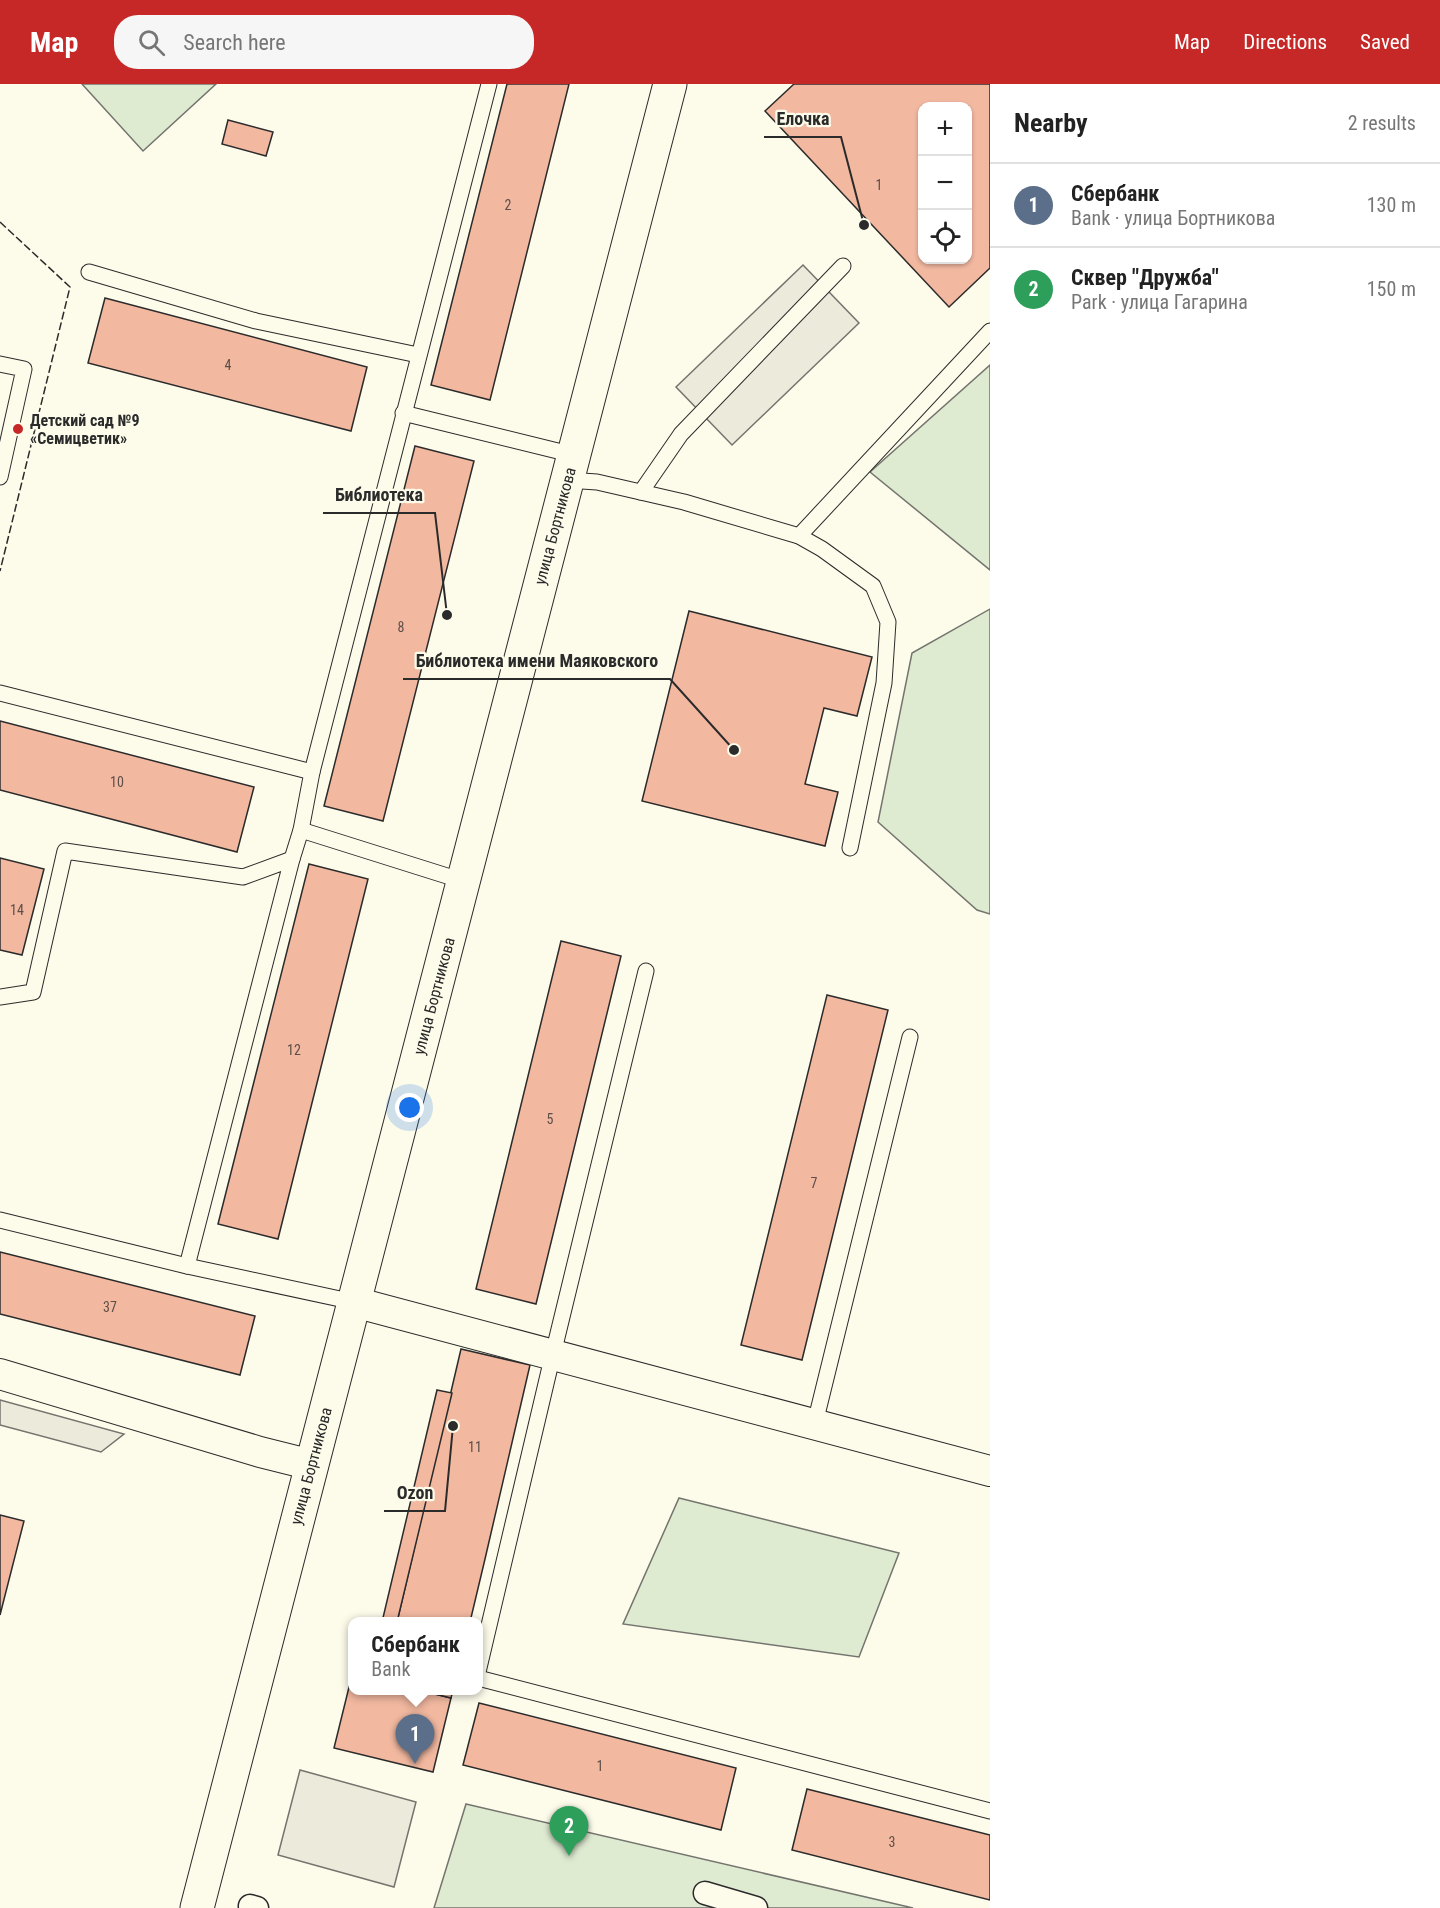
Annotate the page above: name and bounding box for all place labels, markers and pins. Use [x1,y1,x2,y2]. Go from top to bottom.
callout: Елочка [764,101,841,137]
place label: Детский сад №9 «Семицветик» [30,411,140,448]
marker: Детский сад №9 «Семицветик» [11,422,25,436]
callout: Библиотека [323,477,435,513]
callout: Библиотека имени Маяковского [403,643,670,679]
callout: Ozon [384,1475,445,1511]
pin: 1 [396,1714,434,1764]
pin: 2 [550,1806,588,1856]

